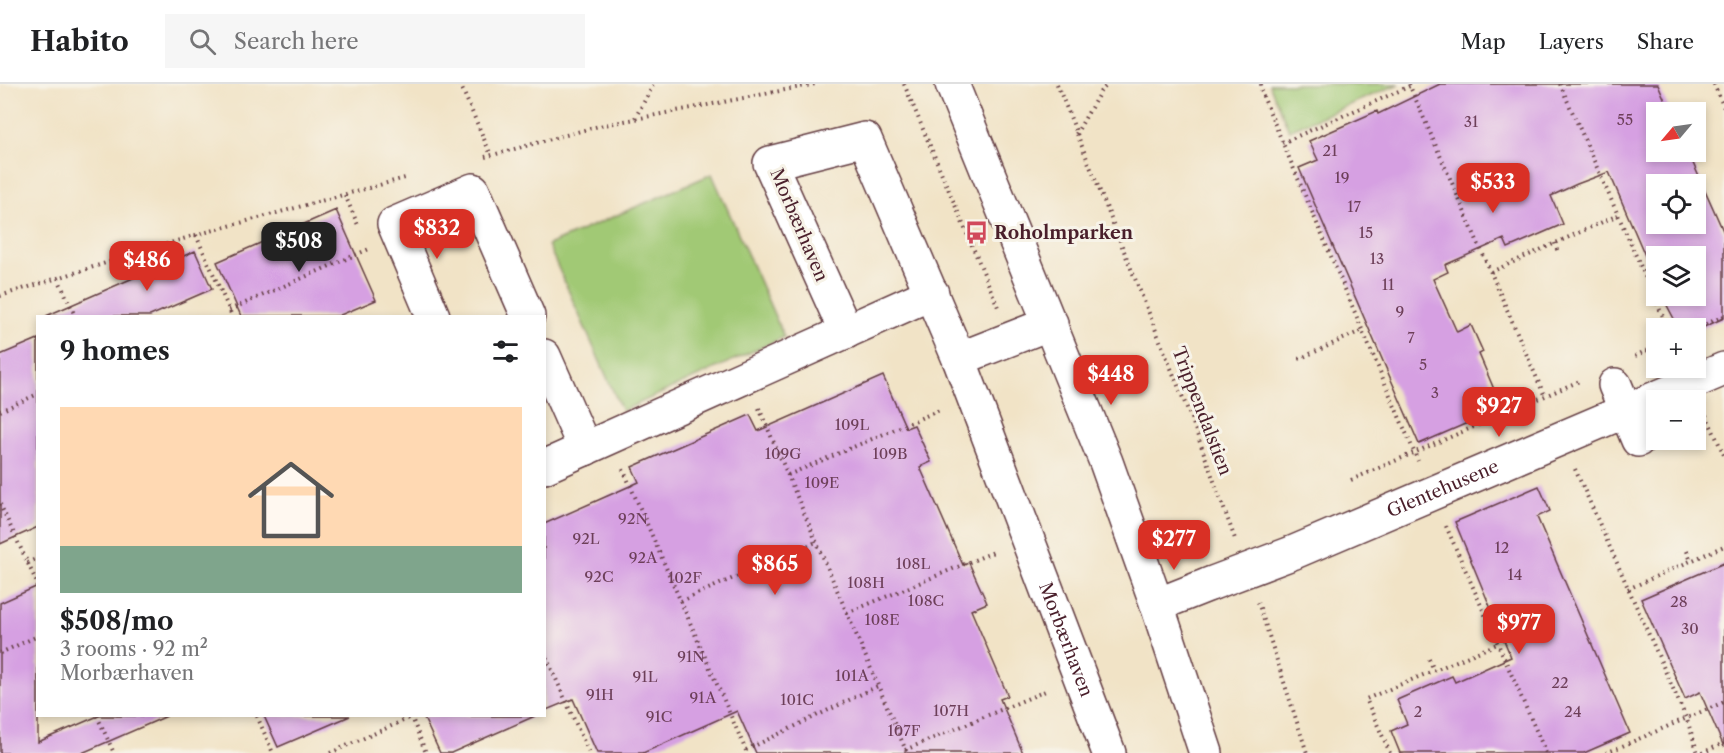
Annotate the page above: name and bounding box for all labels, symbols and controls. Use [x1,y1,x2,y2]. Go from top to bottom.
search box [165,14,585,68]
text: Habito [30,24,129,58]
icon: search [186,25,219,58]
text: Search here [234,28,358,55]
text: Map [1461,29,1506,54]
text: Layers [1539,29,1604,54]
text: Share [1637,29,1694,54]
north arrow [1646,102,1706,162]
map controls [1646,102,1706,450]
house number: 55 [1617,110,1633,129]
house number: 31 [1464,112,1479,131]
house number: 21 [1323,141,1338,160]
pin: $533 [1457,163,1529,214]
street label: Morbærhaven [765,165,833,285]
house number: 19 [1334,168,1350,187]
text: $533 [1471,170,1515,194]
button: locate [1646,174,1706,234]
house number: 17 [1347,197,1361,216]
pin: $832 [401,209,473,260]
text: $832 [414,216,460,240]
bus stop icon: Roholmparken [963,220,989,246]
pin: $508 [263,222,335,273]
place label: Roholmparken [994,222,1134,244]
house number: 15 [1359,223,1373,242]
text: $508 [275,229,323,253]
pin: $486 [111,241,183,292]
button: layers [1646,246,1706,306]
text: $486 [123,248,171,272]
house number: 13 [1370,249,1384,268]
house number: 11 [1382,275,1395,294]
house number: 9 [1396,302,1404,321]
button: + [1646,318,1706,378]
house number: 7 [1407,328,1415,347]
text: 9 homes [60,335,170,367]
icon: filters [489,335,522,368]
street label: Trippendalstien [1167,344,1237,478]
pin: $448 [1075,355,1147,406]
house number: 5 [1419,355,1427,374]
text: $448 [1087,362,1135,386]
house number: 3 [1431,383,1439,402]
pin: $927 [1463,387,1535,438]
button: − [1646,390,1706,450]
text: $927 [1476,394,1522,418]
house number: 109L [835,415,869,434]
house number: 109G [765,444,801,463]
house number: 109B [872,444,908,463]
icon: home [237,446,345,554]
street label: Glentehusene [1384,455,1502,522]
house number: 109E [805,473,839,492]
house number: 92N [618,509,648,528]
pin: $277 [1138,520,1210,571]
text: $277 [1152,527,1196,551]
house number: 92L [572,529,600,548]
house number: 12 [1495,538,1509,557]
pin: $865 [739,545,811,596]
house number: 92A [629,548,658,567]
text: $865 [752,552,798,576]
house number: 108L [896,554,930,573]
house number: 14 [1508,565,1522,584]
house number: 92C [585,567,613,586]
house number: 102F [668,568,702,587]
house number: 108H [847,573,885,592]
street label: Morbærhaven [1034,579,1098,700]
house number: 108C [908,591,944,610]
house number: 28 [1670,592,1688,611]
pin: $977 [1483,604,1555,655]
text: $508/mo [60,605,174,637]
house number: 108E [864,610,900,629]
text: $977 [1497,611,1541,635]
house number: 30 [1681,619,1699,638]
text: 3 rooms · 92 m² [60,637,208,661]
house number: 91N [677,647,705,666]
text: Morbærhaven [60,661,194,685]
house number: 101A [835,666,870,685]
house number: 91L [633,667,658,686]
house number: 22 [1551,673,1569,692]
house number: 91H [586,685,614,704]
house number: 91A [690,688,717,707]
house number: 101C [780,690,814,709]
house number: 107H [933,701,969,720]
house number: 2 [1414,702,1422,721]
house number: 24 [1564,702,1582,721]
house number: 91C [646,707,672,726]
house number: 107F [888,721,921,740]

